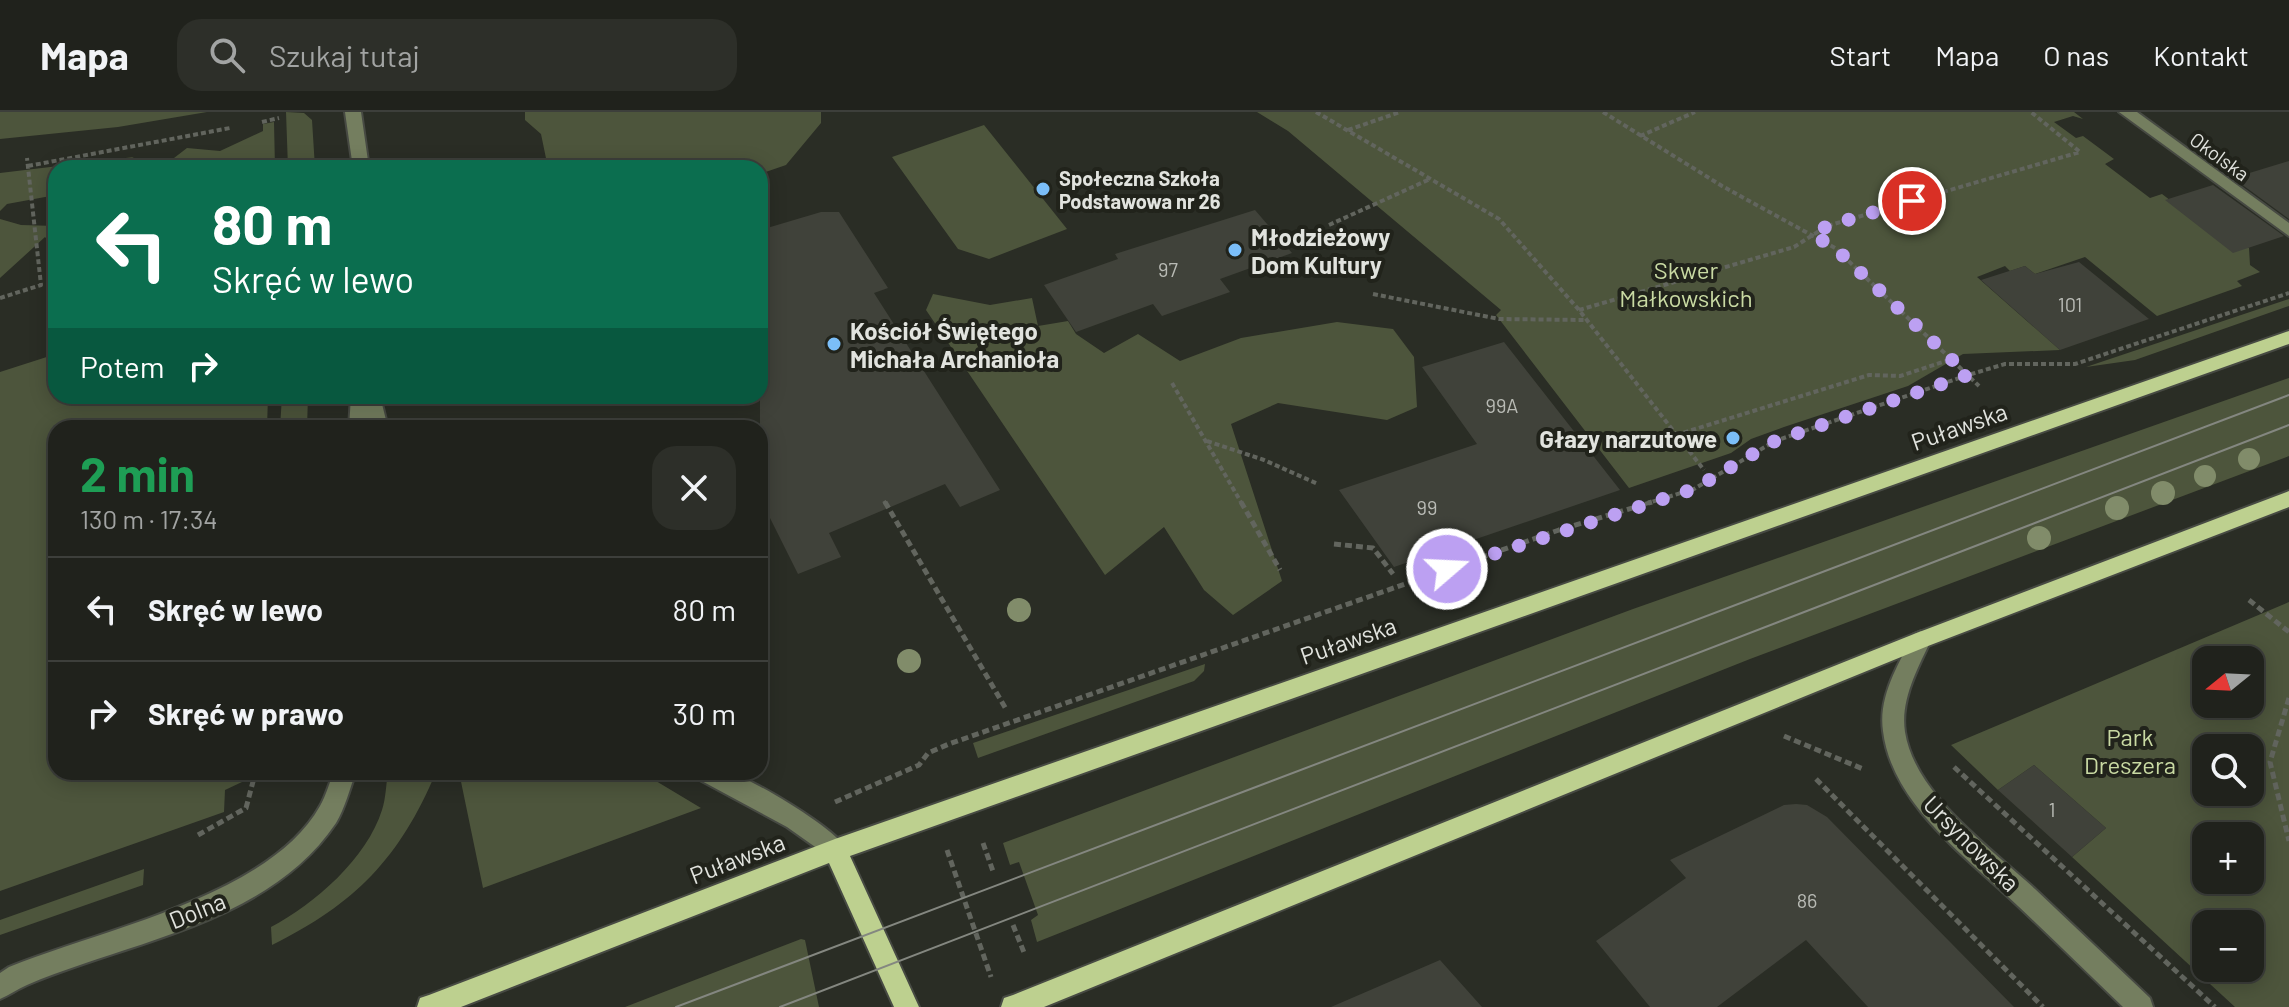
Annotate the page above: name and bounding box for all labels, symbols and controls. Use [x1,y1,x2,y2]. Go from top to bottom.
search box [177,19,737,91]
text: Mapa [40,32,129,78]
icon: search [205,33,249,77]
text: Szukaj tutaj [269,37,420,73]
text: Start [1830,38,1891,72]
text: Mapa [1935,38,1999,72]
text: O nas [2043,38,2109,72]
text: Kontakt [2153,38,2249,72]
street label: Okolska [2186,127,2254,185]
place label: Społeczna Szkoła Podstawowa nr 26 [1059,166,1221,213]
pin [1878,167,1946,235]
icon: arrive [1890,179,1934,223]
marker: Społeczna Szkoła Podstawowa nr 26 [1034,180,1052,198]
text: 80 m [212,189,332,256]
icon: left [80,192,184,296]
place label: Młodzieżowy Dom Kultury [1251,222,1390,279]
marker: Młodzieżowy Dom Kultury [1226,241,1244,259]
park label: Skwer Małkowskich [1619,255,1753,312]
text: Skręć w lewo [212,257,414,300]
house number: 97 [1158,257,1178,281]
house number: 101 [2058,292,2082,316]
place label: Kościół Świętego Michała Archanioła [850,316,1059,373]
marker: Kościół Świętego Michała Archanioła [825,335,843,353]
icon: right [181,344,225,388]
text: Potem [80,348,165,384]
house number: 99A [1486,393,1518,417]
street label: Puławska [1907,396,2011,456]
place label: Głazy narzutowe [1539,424,1717,453]
marker: Głazy narzutowe [1724,429,1742,447]
text: 2 min [80,444,195,502]
button: close [652,446,736,530]
house number: 99 [1417,495,1437,519]
text: 130 m · 17:34 [80,503,218,534]
position arrow [1405,527,1489,611]
icon: left [80,587,124,631]
text: Skręć w lewo [148,591,323,627]
text: 80 m [673,591,736,627]
street label: Puławska [1296,610,1400,670]
north arrow [2192,646,2264,718]
map controls [2192,646,2264,982]
icon: right [80,691,124,735]
text: Skręć w prawo [148,695,344,731]
text: 30 m [673,695,736,731]
park label: Park Dreszera [2084,722,2176,779]
button: search [2192,734,2264,806]
street label: Ursynowska [1918,789,2026,897]
house number: 1 [2049,797,2056,821]
button: + [2192,822,2264,894]
street label: Puławska [685,827,789,889]
street label: Dolna [164,886,230,934]
house number: 86 [1797,888,1817,912]
button: − [2192,910,2264,982]

